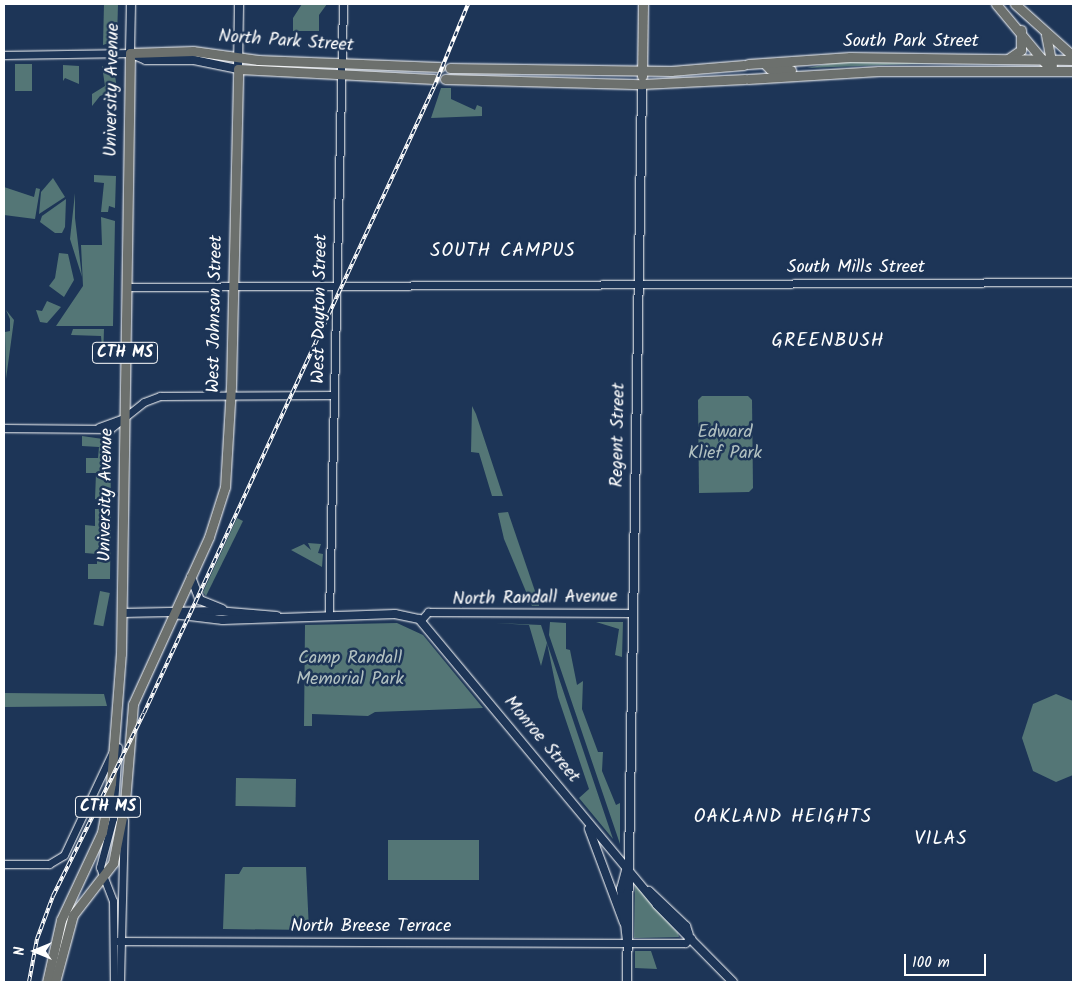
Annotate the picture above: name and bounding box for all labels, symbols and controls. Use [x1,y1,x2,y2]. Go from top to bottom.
street label: University Avenue [101,23,125,157]
street label: North Park Street [218,26,354,58]
street label: South Park Street [843,31,979,53]
street label: West Dayton Street [309,234,333,384]
street label: West Johnson Street [204,235,228,393]
district label: SOUTH CAMPUS [429,241,577,263]
street label: South Mills Street [787,257,925,279]
district label: GREENBUSH [770,331,886,353]
road number: CTH MS [91,339,159,366]
street label: Regent Street [607,382,631,488]
park label: Edward Klief Park [688,423,762,466]
street label: University Avenue [95,428,119,562]
street label: North Randall Avenue [452,587,618,611]
park label: Camp Randall Memorial Park [296,649,404,692]
street label: Monroe Street [498,692,584,788]
road number: CTH MS [74,794,142,820]
district label: OAKLAND HEIGHTS [692,807,874,829]
district label: VILAS [914,829,968,851]
street label: North Breese Terrace [291,916,451,938]
north arrow [10,926,60,976]
scale bar [907,944,990,976]
text: N [9,947,31,955]
text: 100 m [912,951,950,975]

